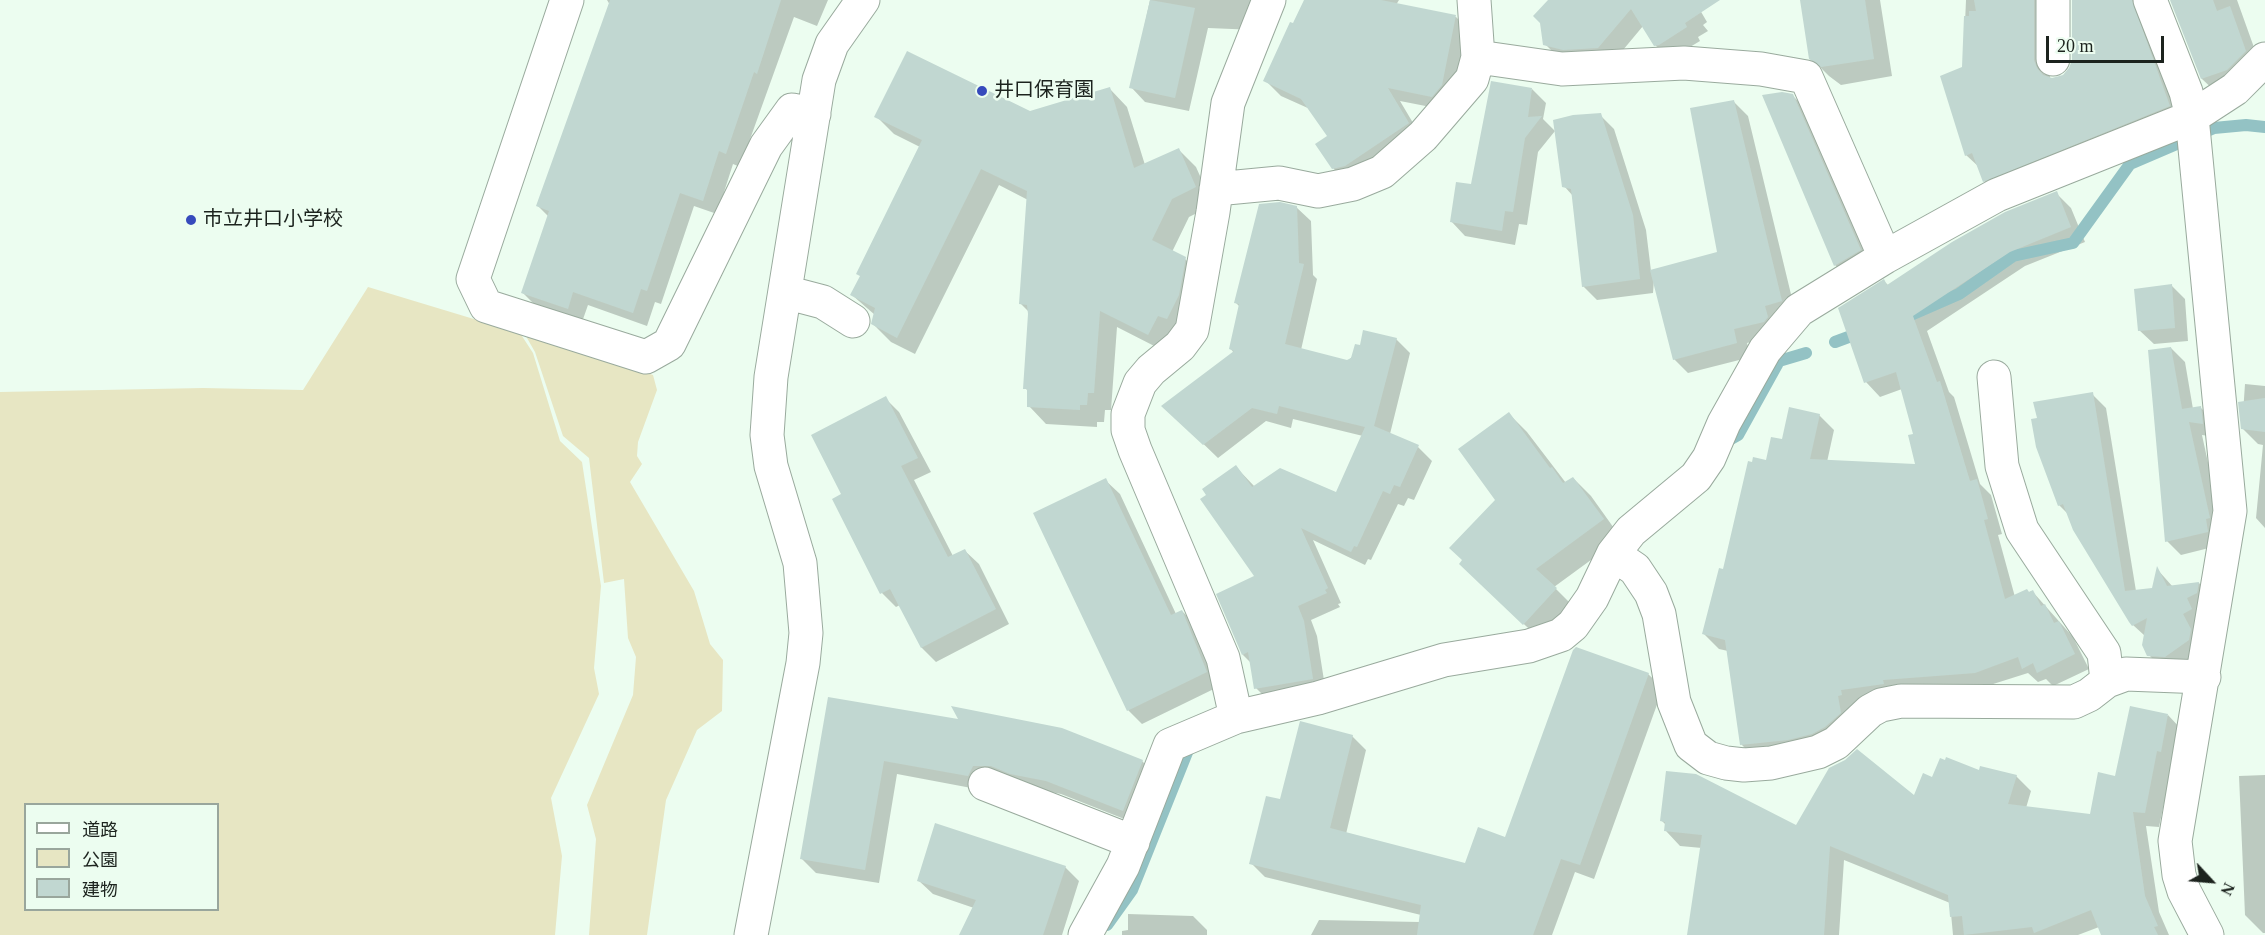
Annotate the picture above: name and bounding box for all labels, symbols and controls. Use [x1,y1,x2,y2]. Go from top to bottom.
scale bar [2049,24,2168,62]
text: 20 m [2057,36,2094,56]
place label: 井口保育園 [994,79,1094,103]
marker: 井口保育園 [975,84,989,98]
place label: 市立井口小学校 [203,208,343,232]
marker: 市立井口小学校 [184,213,198,227]
legend [24,803,219,911]
text: 道路 [82,820,118,840]
text: 公園 [82,850,118,870]
north arrow [2181,851,2241,911]
text: 建物 [82,880,118,900]
text: N [2217,880,2238,898]

